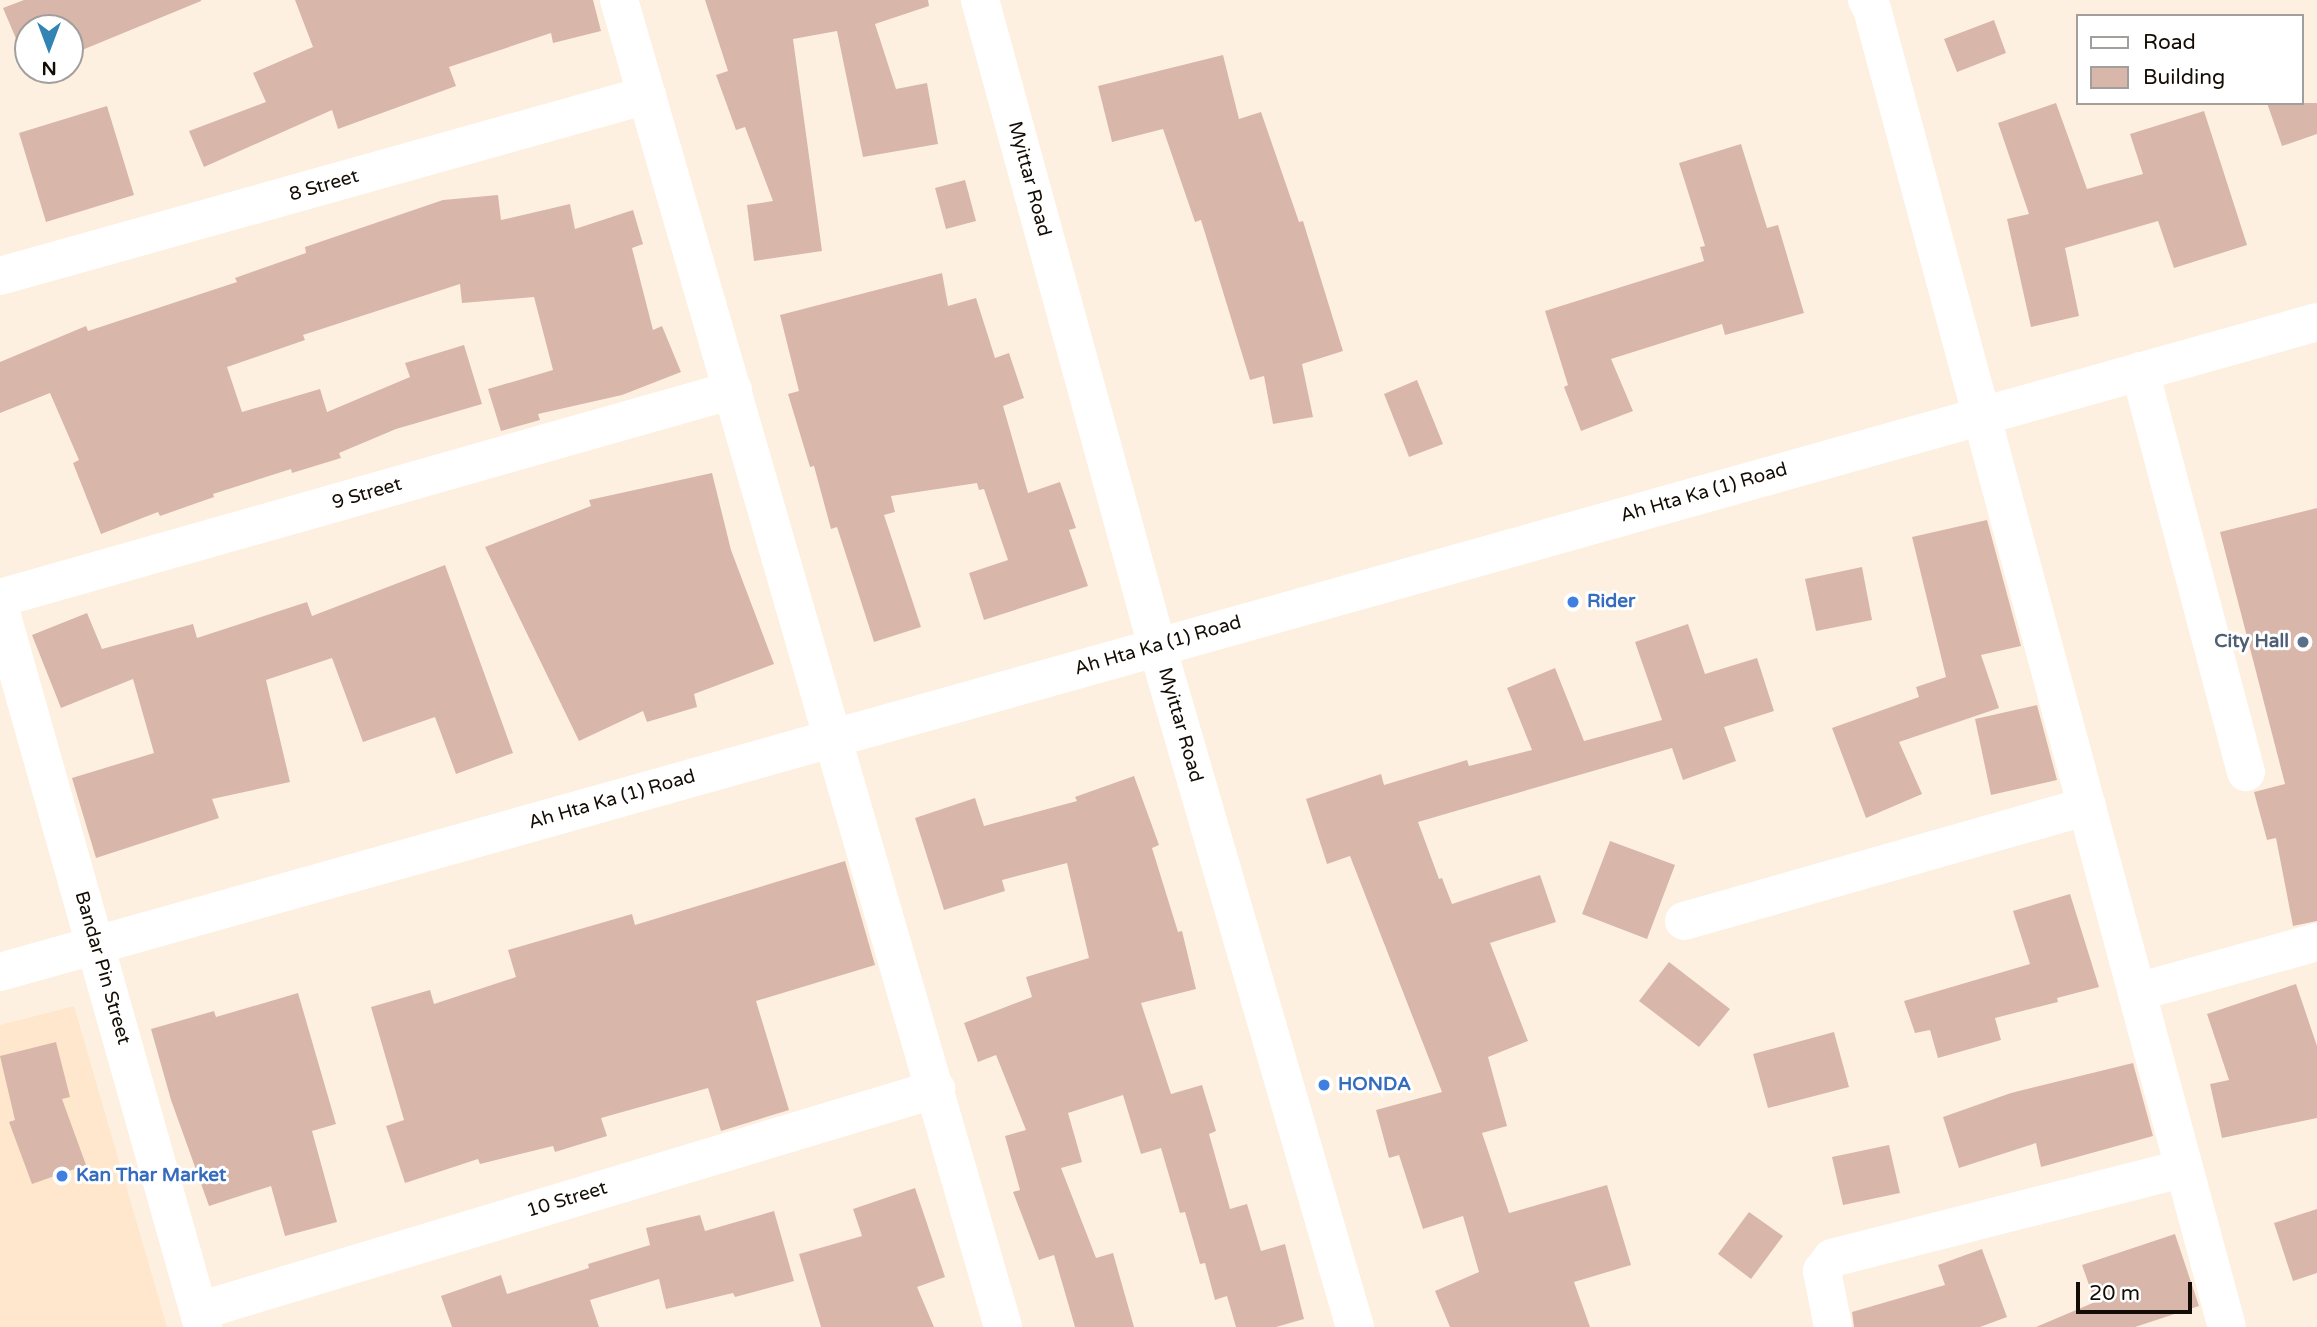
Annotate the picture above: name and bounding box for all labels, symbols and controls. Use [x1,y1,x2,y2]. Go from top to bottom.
north arrow [14,14,84,84]
legend [2076,14,2303,105]
text: Road [2143,30,2196,55]
text: N [41,57,57,79]
text: Building [2143,65,2225,90]
street label: Myittar Road [1003,119,1055,239]
street label: 8 Street [287,165,361,207]
street label: Ah Hta Ka (1) Road [1618,458,1790,528]
street label: 9 Street [330,473,404,515]
place label: Rider [1587,591,1635,613]
marker: Rider [1565,594,1581,610]
street label: Ah Hta Ka (1) Road [1072,611,1244,681]
place label: City Hall [2214,631,2289,653]
marker: City Hall [2295,634,2311,650]
street label: Myittar Road [1153,665,1207,785]
street label: Ah Hta Ka (1) Road [526,765,698,835]
street label: Bandar Pin Street [69,889,135,1047]
place label: HONDA [1338,1074,1411,1096]
marker: HONDA [1316,1077,1332,1093]
place label: Kan Thar Market [76,1165,226,1187]
marker: Kan Thar Market [54,1168,70,1184]
street label: 10 Street [524,1177,610,1223]
scale bar [2079,1268,2194,1312]
text: 20 m [2089,1281,2140,1306]

